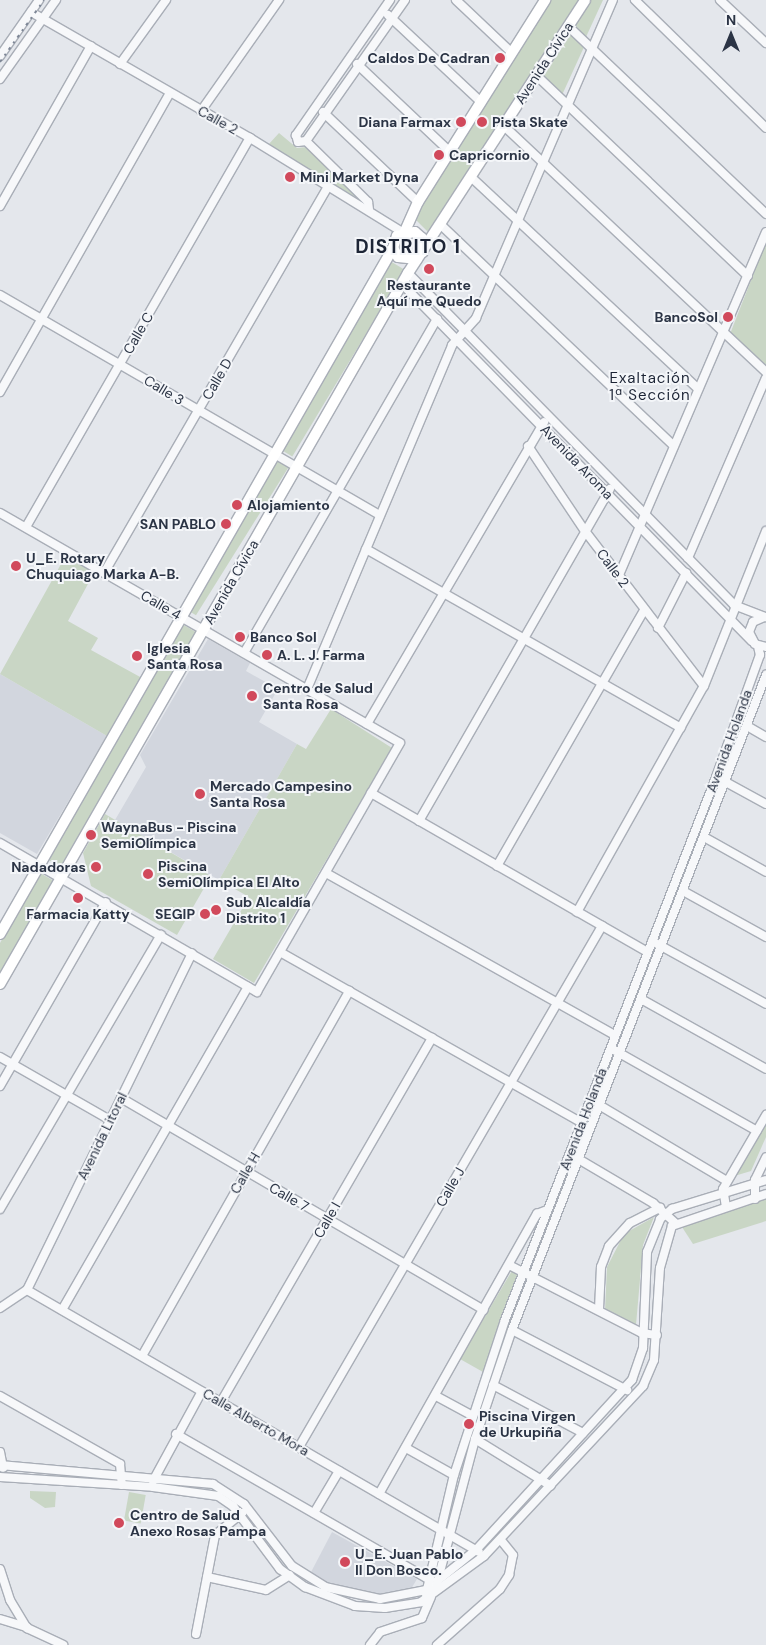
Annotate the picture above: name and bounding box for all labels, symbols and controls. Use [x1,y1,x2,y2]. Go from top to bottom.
north arrow [706,10,756,60]
text: N [726,11,736,29]
street label: Avenida Cívica [511,19,577,107]
place label: Caldos De Cadran [367,50,490,66]
marker: Caldos De Cadran [494,52,506,64]
street label: Calle 2 [195,102,241,138]
place label: Diana Farmax [358,114,451,130]
place label: Pista Skate [492,114,568,130]
marker: Diana Farmax [455,116,467,128]
marker: Pista Skate [476,116,488,128]
place label: Capricornio [449,147,530,163]
marker: Capricornio [433,149,445,161]
place label: Mini Market Dyna [300,169,419,185]
marker: Mini Market Dyna [284,171,296,183]
district label: DISTRITO 1 [354,236,462,258]
marker: Restaurante Aquí me Quedo [423,263,435,275]
place label: Restaurante Aquí me Quedo [376,277,482,310]
street label: Calle C [119,309,157,357]
place label: BancoSol [654,309,718,325]
marker: BancoSol [722,311,734,323]
street label: Calle D [198,355,236,403]
district label: Exaltación 1ª Sección [608,369,692,404]
street label: Calle 3 [141,372,187,408]
street label: Avenida Aroma [537,421,617,503]
place label: Alojamiento [247,497,330,513]
marker: Alojamiento [231,499,243,511]
place label: SAN PABLO [140,516,216,532]
marker: SAN PABLO [220,518,232,530]
street label: Avenida Cívica [200,537,262,627]
street label: Calle 2 [593,546,633,590]
place label: U_E. Rotary Chuquiago Marka A-B. [26,550,179,582]
marker: U_E. Rotary Chuquiago Marka A-B. [10,560,22,572]
street label: Calle 4 [138,587,184,623]
place label: Banco Sol [250,629,317,645]
marker: Banco Sol [234,631,246,643]
place label: Iglesia Santa Rosa [147,640,222,672]
place label: A. L. J. Farma [277,647,365,663]
marker: A. L. J. Farma [261,649,273,661]
marker: Iglesia Santa Rosa [131,650,143,662]
place label: Centro de Salud Santa Rosa [263,680,373,712]
street label: Avenida Holanda [703,687,755,795]
marker: Centro de Salud Santa Rosa [245,689,259,703]
place label: Mercado Campesino Santa Rosa [210,778,352,810]
marker: Mercado Campesino Santa Rosa [194,788,206,800]
place label: WaynaBus - Piscina SemiOlímpica [101,819,236,852]
marker: WaynaBus - Piscina SemiOlímpica [85,829,97,841]
place label: Piscina SemiOlímpica El Alto [158,858,300,890]
place label: Nadadoras [11,859,86,875]
marker: Nadadoras [90,861,102,873]
marker: Piscina SemiOlímpica El Alto [142,868,154,880]
marker: Farmacia Katty [72,892,84,904]
place label: Sub Alcaldía Distrito 1 [226,894,311,926]
marker: Sub Alcaldía Distrito 1 [210,904,222,916]
place label: Farmacia Katty [26,906,130,922]
place label: SEGIP [155,906,195,922]
marker: SEGIP [199,908,211,920]
street label: Avenida Holanda [556,1066,610,1172]
street label: Avenida Litoral [74,1089,130,1183]
street label: Calle H [226,1149,264,1197]
street label: Calle J [432,1164,468,1210]
street label: Calle 7 [266,1179,312,1215]
street label: Calle I [310,1199,344,1241]
street label: Calle Alberto Mora [200,1385,312,1459]
place label: Piscina Virgen de Urkupiña [479,1408,576,1440]
marker: Piscina Virgen de Urkupiña [463,1418,475,1430]
place label: Centro de Salud Anexo Rosas Pampa [130,1507,266,1540]
marker: Centro de Salud Anexo Rosas Pampa [112,1516,126,1530]
place label: U_E. Juan Pablo II Don Bosco. [355,1546,463,1578]
marker: U_E. Juan Pablo II Don Bosco. [339,1556,351,1568]

